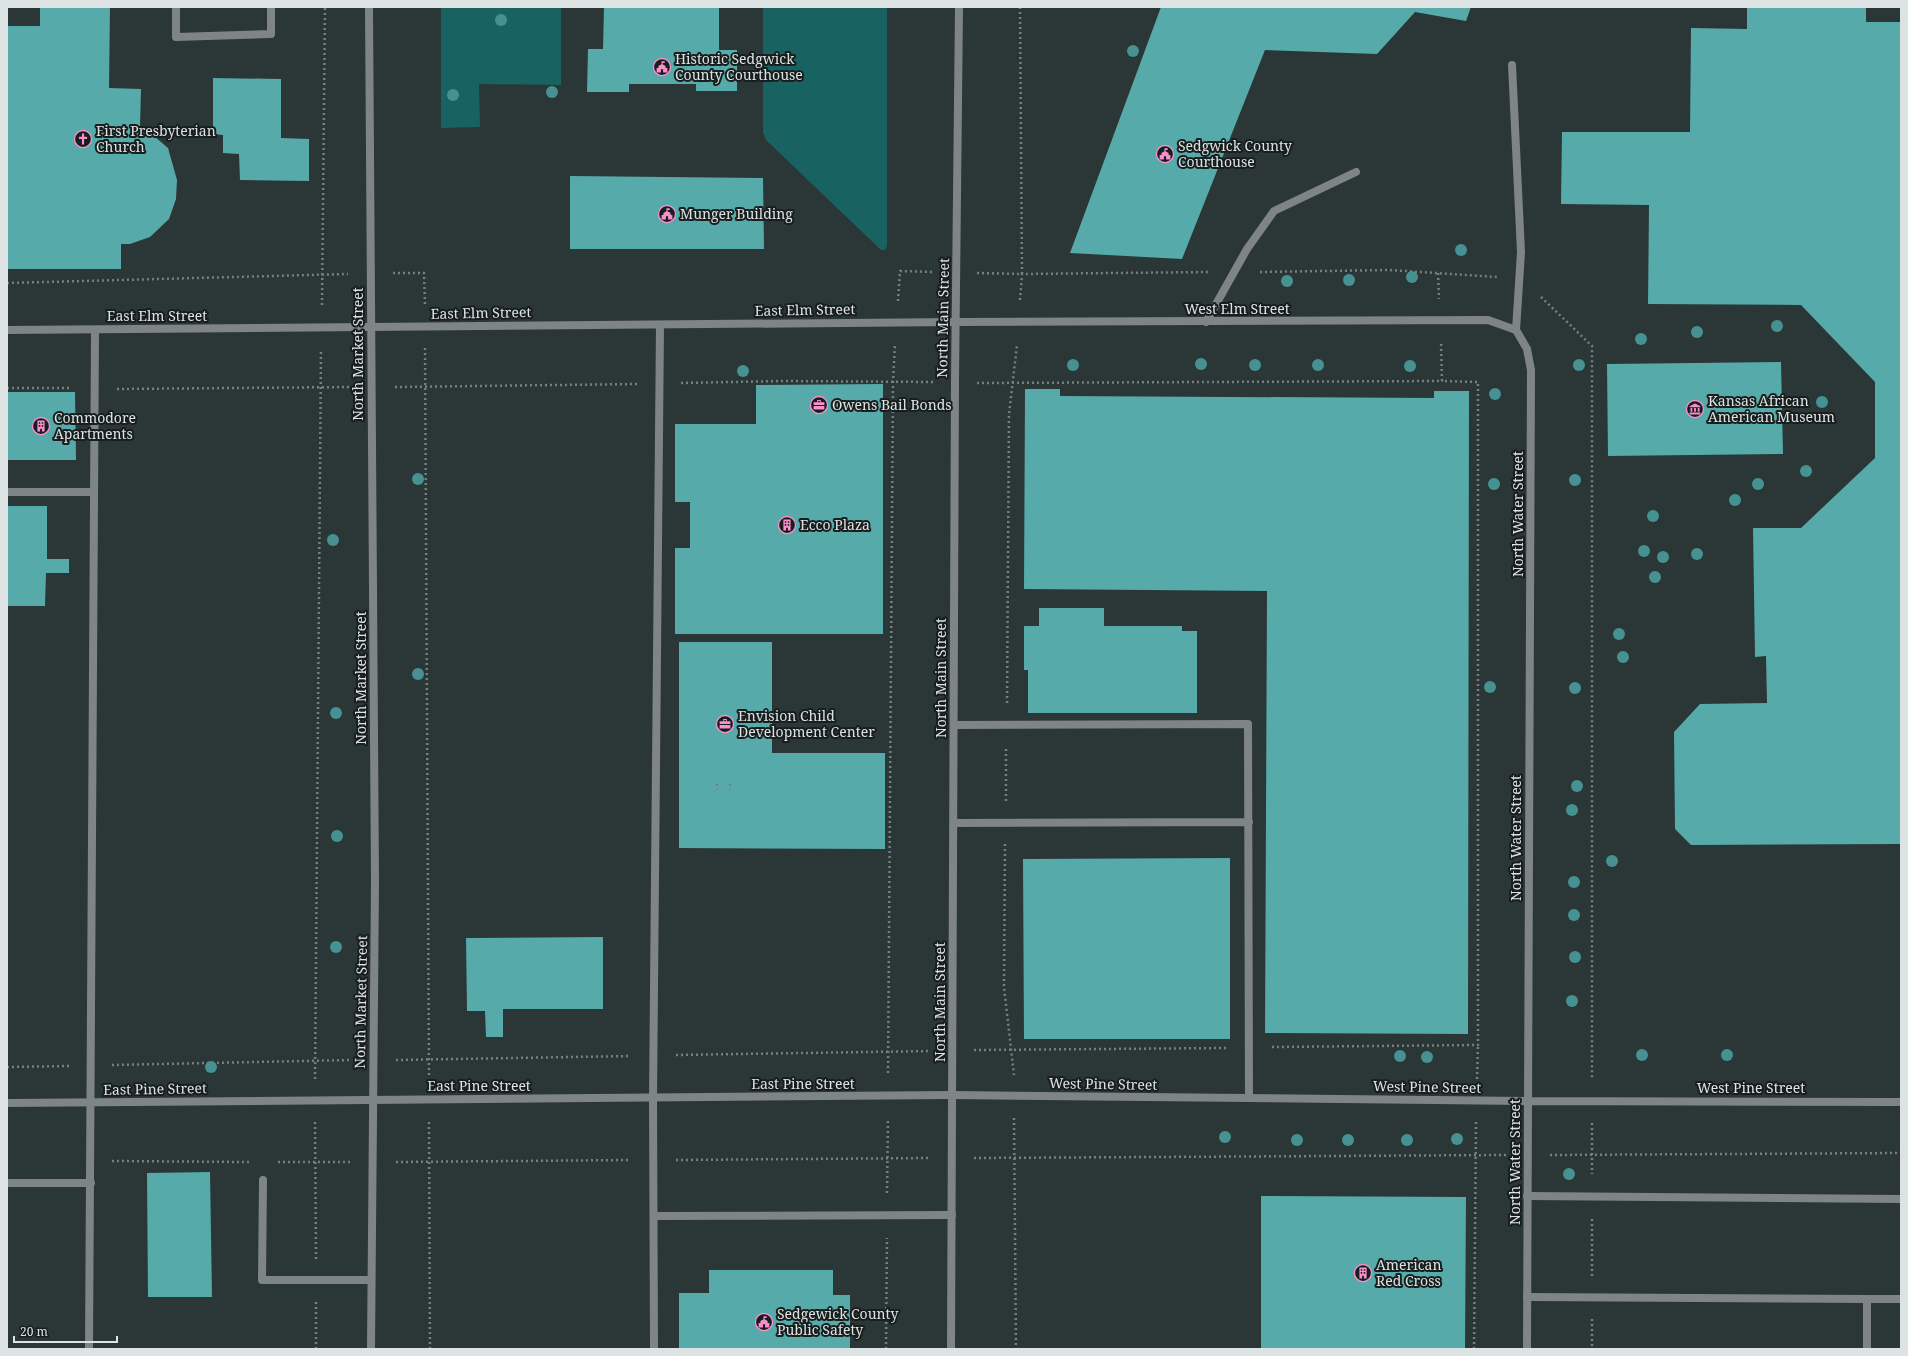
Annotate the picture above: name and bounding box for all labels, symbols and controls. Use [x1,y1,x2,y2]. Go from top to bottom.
place label: Historic Sedgwick County Courthouse [675,49,803,84]
public building icon: Historic Sedgwick County Courthouse [652,57,672,77]
place label: First Presbyterian Church [96,121,216,156]
church icon: First Presbyterian Church [73,129,93,149]
place label: Sedgwick County Courthouse [1178,136,1292,171]
public building icon: Sedgwick County Courthouse [1155,144,1175,164]
public building icon: Munger Building [657,204,677,224]
place label: Munger Building [680,204,793,223]
street label: North Main Street [932,258,953,378]
street label: North Market Street [348,287,367,421]
street label: East Elm Street [755,299,855,320]
street label: West Elm Street [1184,299,1290,318]
street label: East Elm Street [431,302,531,323]
street label: East Elm Street [107,306,207,325]
place label: Kansas African American Museum [1708,391,1835,426]
office icon: Owens Bail Bonds [809,395,829,415]
place label: Owens Bail Bonds [832,395,952,414]
museum icon: Kansas African American Museum [1685,399,1705,419]
place label: Commodore Apartments [54,408,136,443]
building icon: Commodore Apartments [31,416,51,436]
street label: North Water Street [1508,451,1527,577]
building icon: Ecco Plaza [777,515,797,535]
place label: Ecco Plaza [800,515,870,534]
street label: North Market Street [351,611,370,745]
street label: North Main Street [931,618,950,738]
place label: Envision Child Development Center [738,706,875,741]
office icon: Envision Child Development Center [715,714,735,734]
street label: North Water Street [1506,775,1525,901]
street label: North Market Street [350,935,371,1069]
street label: North Main Street [930,942,949,1062]
street label: West Pine Street [1049,1073,1157,1094]
street label: East Pine Street [751,1074,855,1093]
street label: East Pine Street [427,1076,531,1095]
street label: West Pine Street [1373,1076,1481,1097]
street label: East Pine Street [103,1078,207,1099]
street label: West Pine Street [1697,1078,1805,1097]
street label: North Water Street [1505,1099,1524,1225]
place label: American Red Cross [1376,1255,1441,1290]
building icon: American Red Cross [1353,1263,1373,1283]
place label: Sedgewick County Public Safety [777,1304,899,1339]
public building icon: Sedgewick County Public Safety [754,1312,774,1332]
scale bar [14,1318,117,1344]
text: 20 m [20,1323,48,1340]

